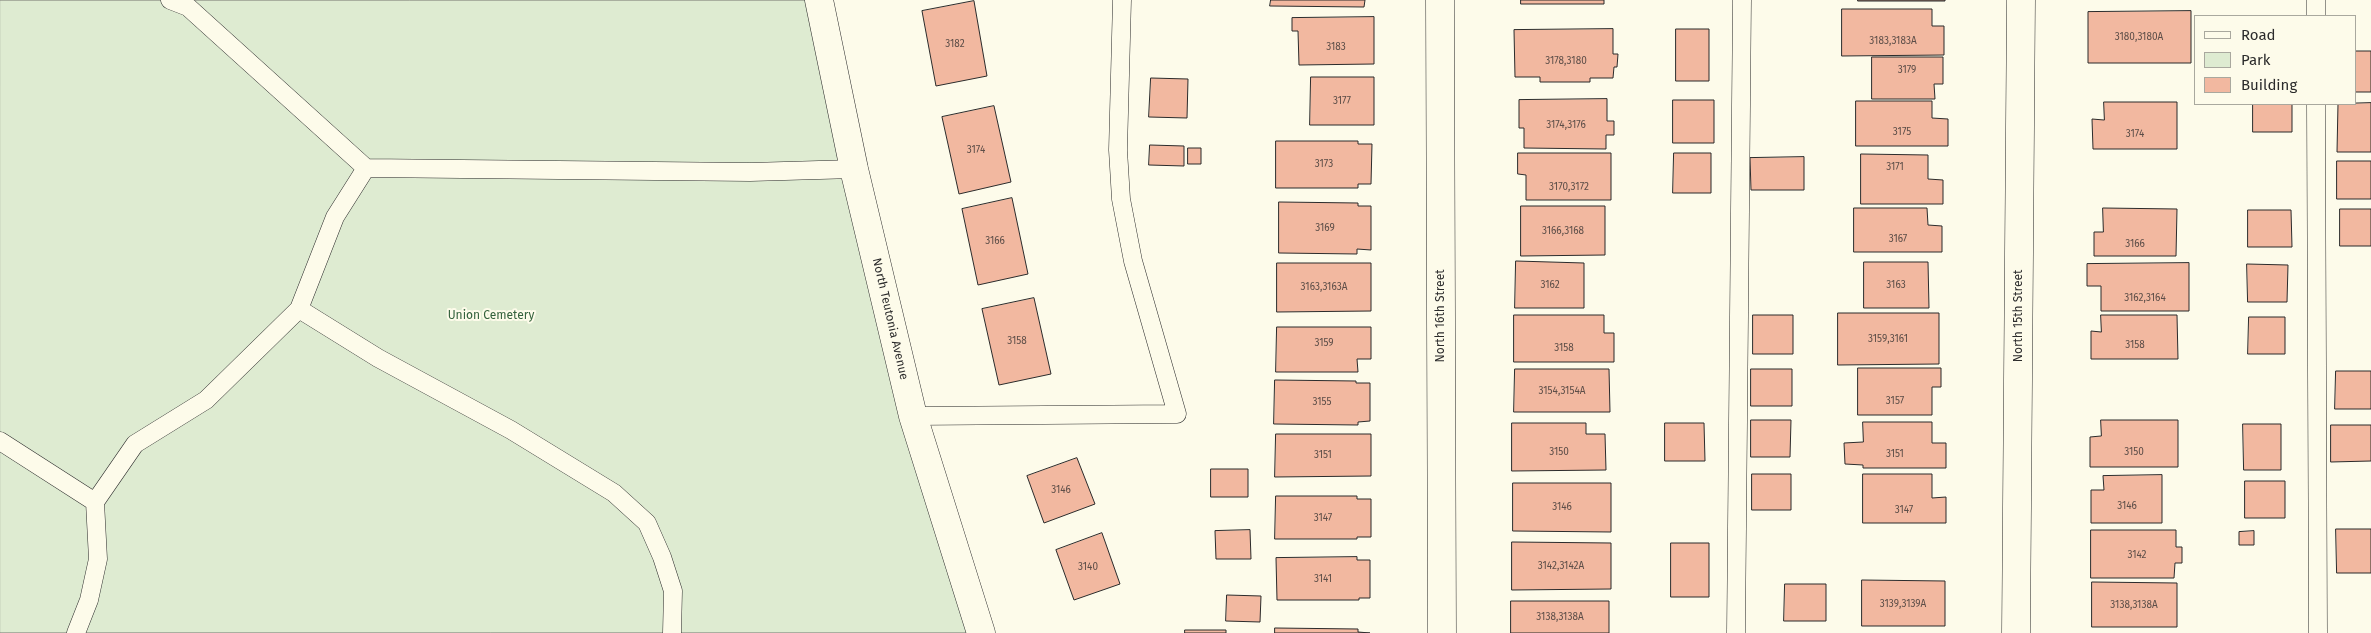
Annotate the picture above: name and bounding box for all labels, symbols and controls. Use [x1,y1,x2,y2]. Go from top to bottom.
legend [2194,15,2356,105]
text: Road [2241,26,2276,44]
house number: 3180,3180A [2115,31,2163,43]
house number: 3183,3183A [1869,35,1917,47]
house number: 3182 [945,38,965,50]
house number: 3183 [1326,41,1346,53]
text: Park [2241,51,2271,69]
house number: 3178,3180 [1545,55,1587,67]
house number: 3179 [1898,64,1916,76]
text: Building [2241,76,2297,94]
house number: 3177 [1333,95,1351,107]
house number: 3174,3176 [1546,119,1586,131]
house number: 3175 [1893,126,1911,138]
house number: 3174 [2126,128,2144,140]
house number: 3174 [967,144,985,156]
house number: 3173 [1315,158,1333,170]
house number: 3171 [1886,161,1904,173]
house number: 3170,3172 [1549,181,1589,193]
house number: 3169 [1315,222,1335,234]
house number: 3166,3168 [1542,225,1584,237]
house number: 3167 [1889,233,1907,245]
house number: 3166 [985,235,1005,247]
house number: 3166 [2125,238,2145,250]
street label: North Teutonia Avenue [869,257,911,381]
street label: North 16th Street [1434,269,1448,363]
street label: North 15th Street [2012,270,2026,362]
house number: 3162 [1540,279,1560,291]
house number: 3163 [1886,279,1906,291]
house number: 3163,3163A [1301,281,1347,293]
house number: 3162,3164 [2124,292,2166,304]
park label: Union Cemetery [448,309,534,323]
house number: 3159,3161 [1868,333,1908,345]
house number: 3158 [1007,335,1027,347]
house number: 3159 [1314,337,1334,349]
house number: 3158 [2125,339,2145,351]
house number: 3158 [1554,342,1574,354]
house number: 3154,3154A [1538,385,1586,397]
house number: 3157 [1886,395,1904,407]
house number: 3155 [1312,396,1332,408]
house number: 3150 [1549,446,1569,458]
house number: 3150 [2124,446,2144,458]
house number: 3151 [1886,448,1904,460]
house number: 3151 [1314,449,1332,461]
house number: 3146 [1051,484,1071,496]
house number: 3146 [2117,500,2137,512]
house number: 3146 [1552,501,1572,513]
house number: 3147 [1895,504,1913,516]
house number: 3147 [1314,512,1332,524]
house number: 3142 [2127,549,2147,561]
house number: 3142,3142A [1538,560,1584,572]
house number: 3140 [1078,561,1098,573]
house number: 3141 [1314,573,1332,585]
house number: 3139,3139A [1880,598,1926,610]
house number: 3138,3138A [2110,599,2158,611]
house number: 3138,3138A [1536,611,1584,623]

